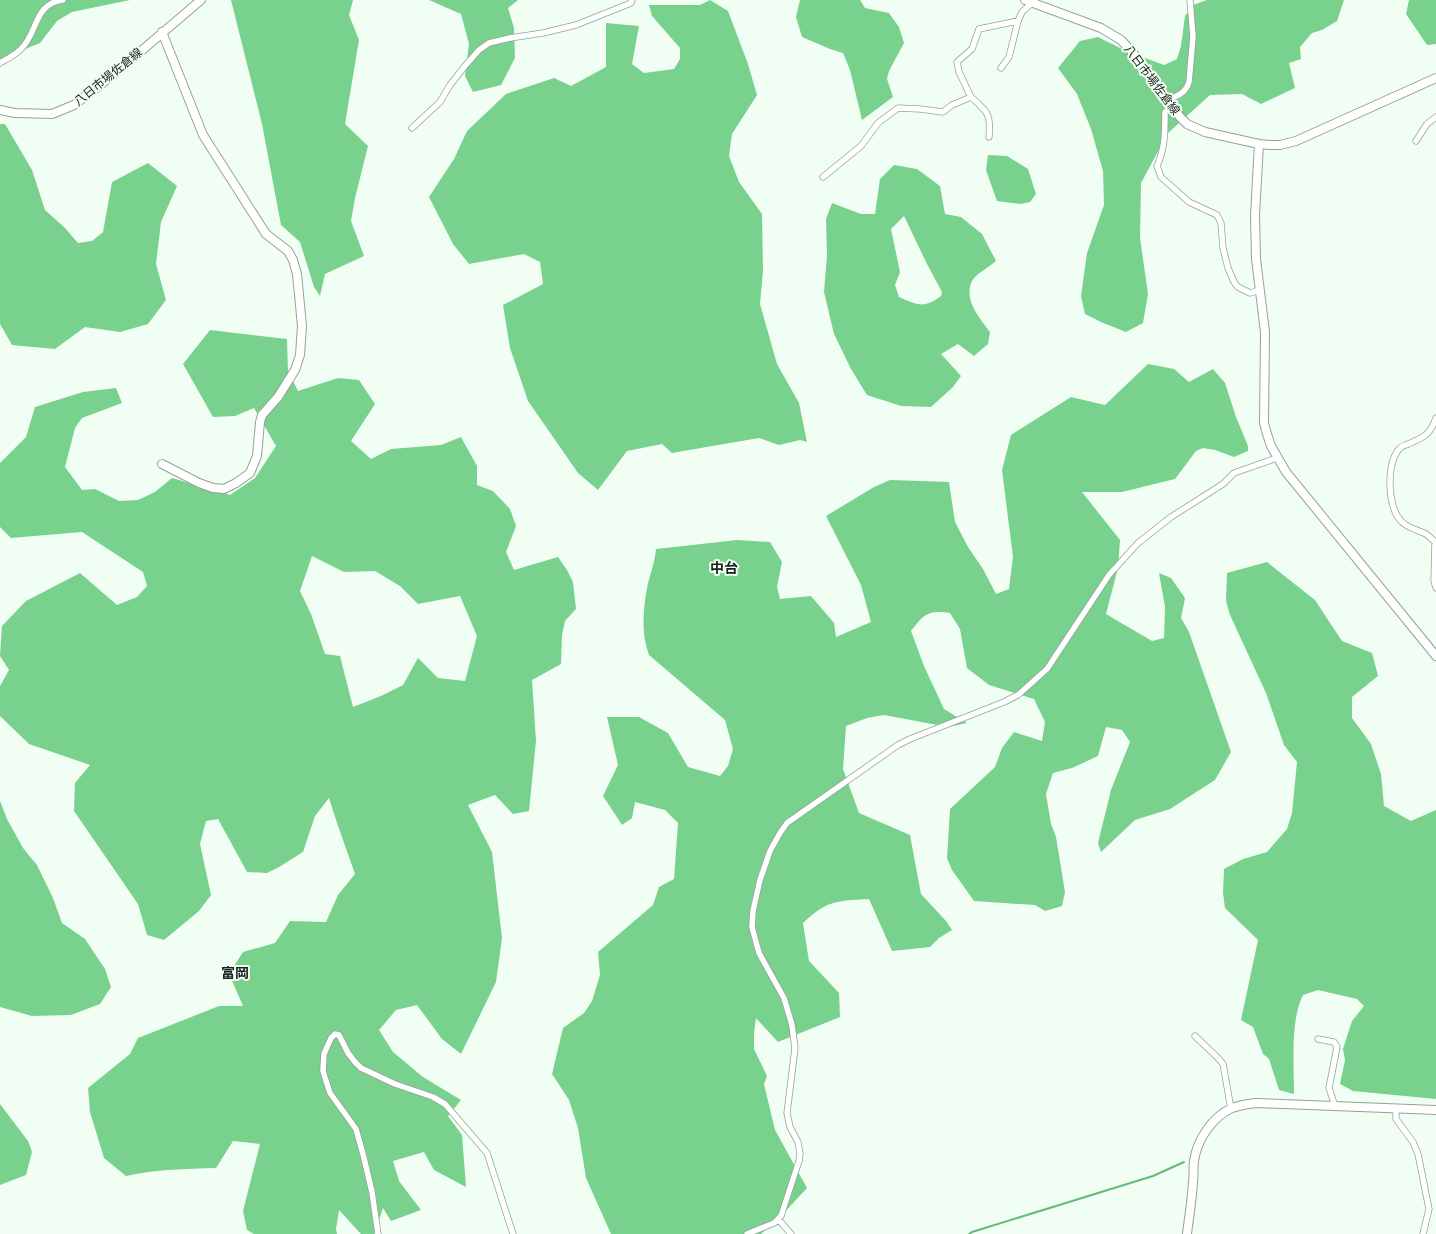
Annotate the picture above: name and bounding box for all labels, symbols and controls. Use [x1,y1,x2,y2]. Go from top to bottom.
street label: 八日市場佐倉線 [1120,41,1184,118]
street label: 八日市場佐倉線 [70,44,146,110]
district label: 中台 [710,558,738,577]
district label: 富岡 [221,963,249,982]

